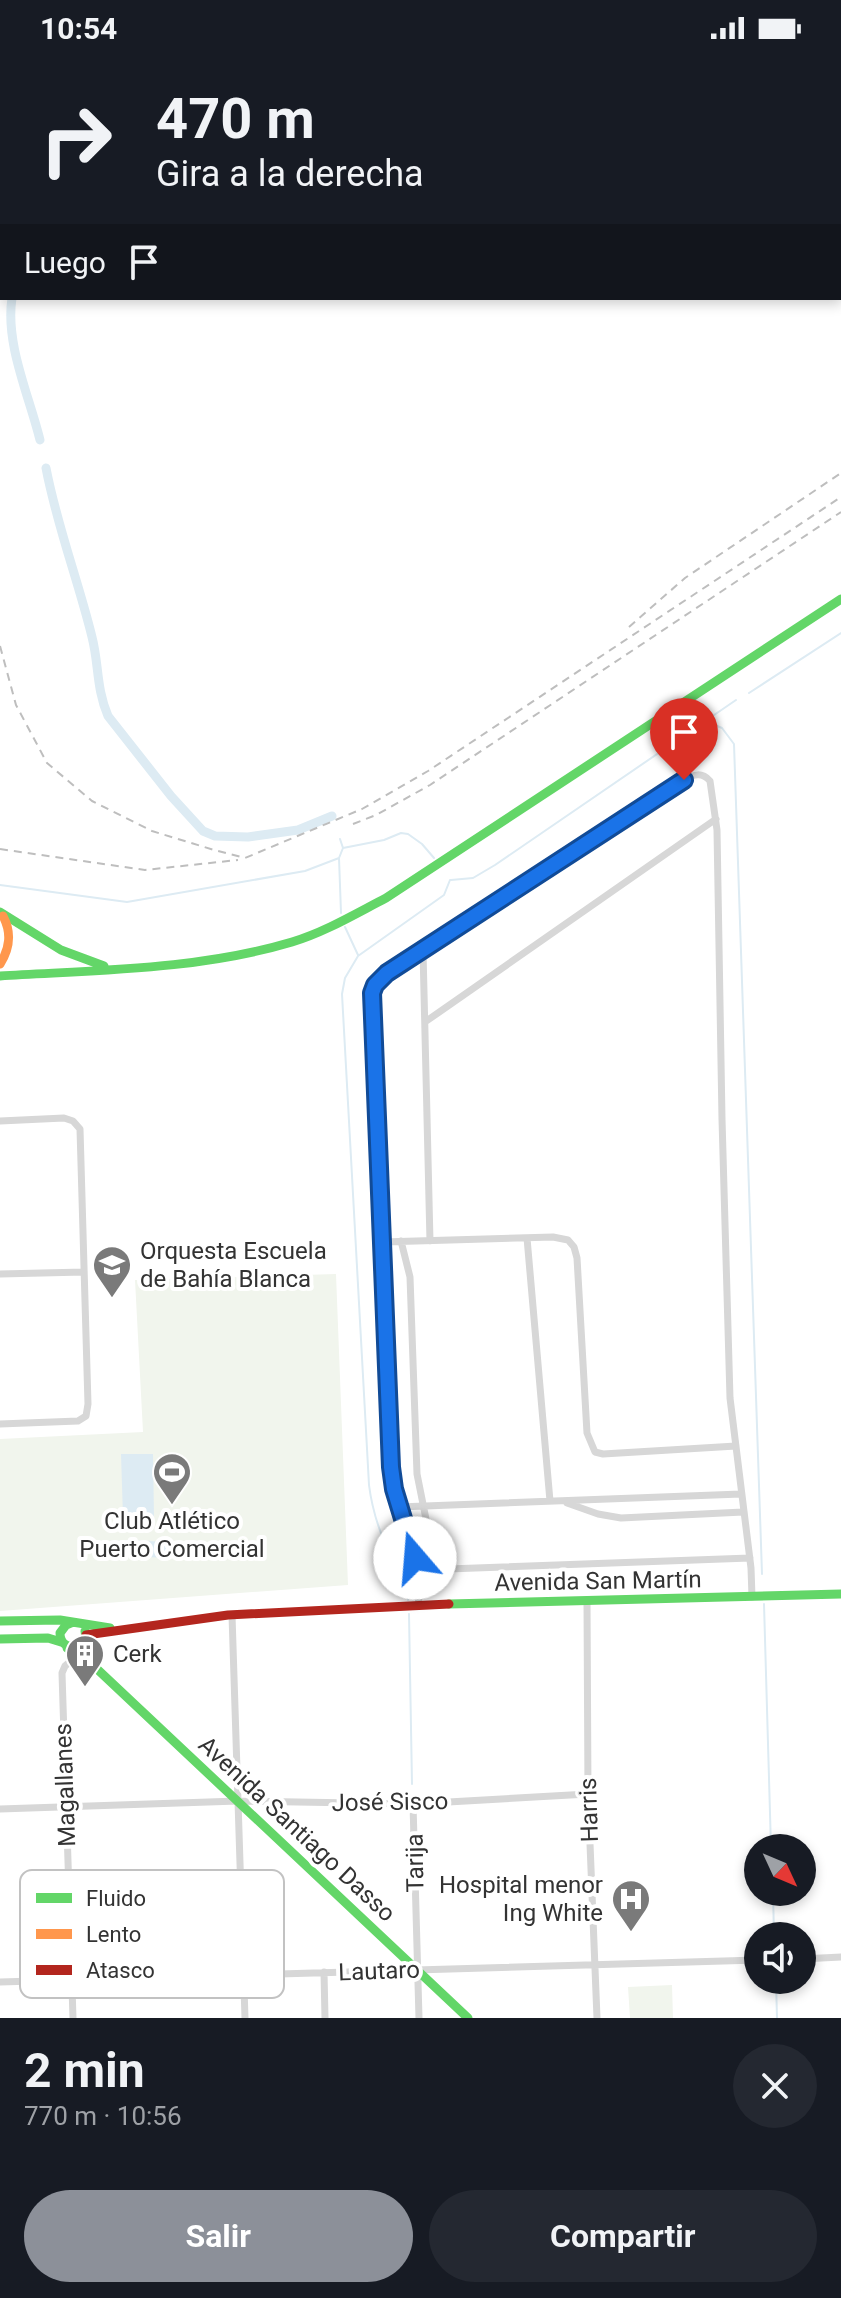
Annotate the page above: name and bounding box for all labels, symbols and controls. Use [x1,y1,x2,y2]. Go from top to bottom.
text: 10:54 [40,11,117,46]
text: 470 m [156,86,315,152]
icon: right [24,88,128,192]
text: Gira a la derecha [156,153,424,195]
icon: arrive [122,240,166,284]
text: Luego [24,245,106,280]
pin [650,698,718,780]
icon: arrive [662,710,706,754]
place label: Orquesta Escuela de Bahía Blanca [140,1237,327,1293]
school or university icon: Orquesta Escuela de Bahía Blanca [91,1244,133,1299]
sports icon: Club Atlético Puerto Comercial [151,1451,193,1506]
place label: Club Atlético Puerto Comercial [79,1507,265,1563]
position arrow [373,1516,457,1600]
street label: Avenida San Martín [494,1565,702,1597]
building icon: Cerk [64,1633,106,1688]
place label: Cerk [113,1640,162,1668]
street label: Magallanes [49,1723,81,1847]
street label: Avenida Santiago Dasso [193,1731,401,1927]
street label: Harris [574,1777,604,1843]
street label: José Sisco [331,1787,449,1817]
street label: Tarija [400,1833,430,1893]
north arrow [744,1834,816,1906]
map controls [744,1834,816,1994]
legend [20,1870,284,1998]
place label: Hospital menor Ing White [439,1871,603,1927]
hospital icon: Hospital menor Ing White [610,1878,652,1933]
text: Fluido [86,1886,146,1911]
text: Lento [86,1922,141,1947]
button: sound [744,1922,816,1994]
street label: Lautaro [338,1956,420,1986]
text: Atasco [86,1958,155,1983]
text: 2 min [24,2042,145,2099]
button: close [733,2044,817,2128]
text: 770 m · 10:56 [24,2101,182,2131]
button: Salir [24,2190,413,2282]
button: Compartir [429,2190,817,2282]

